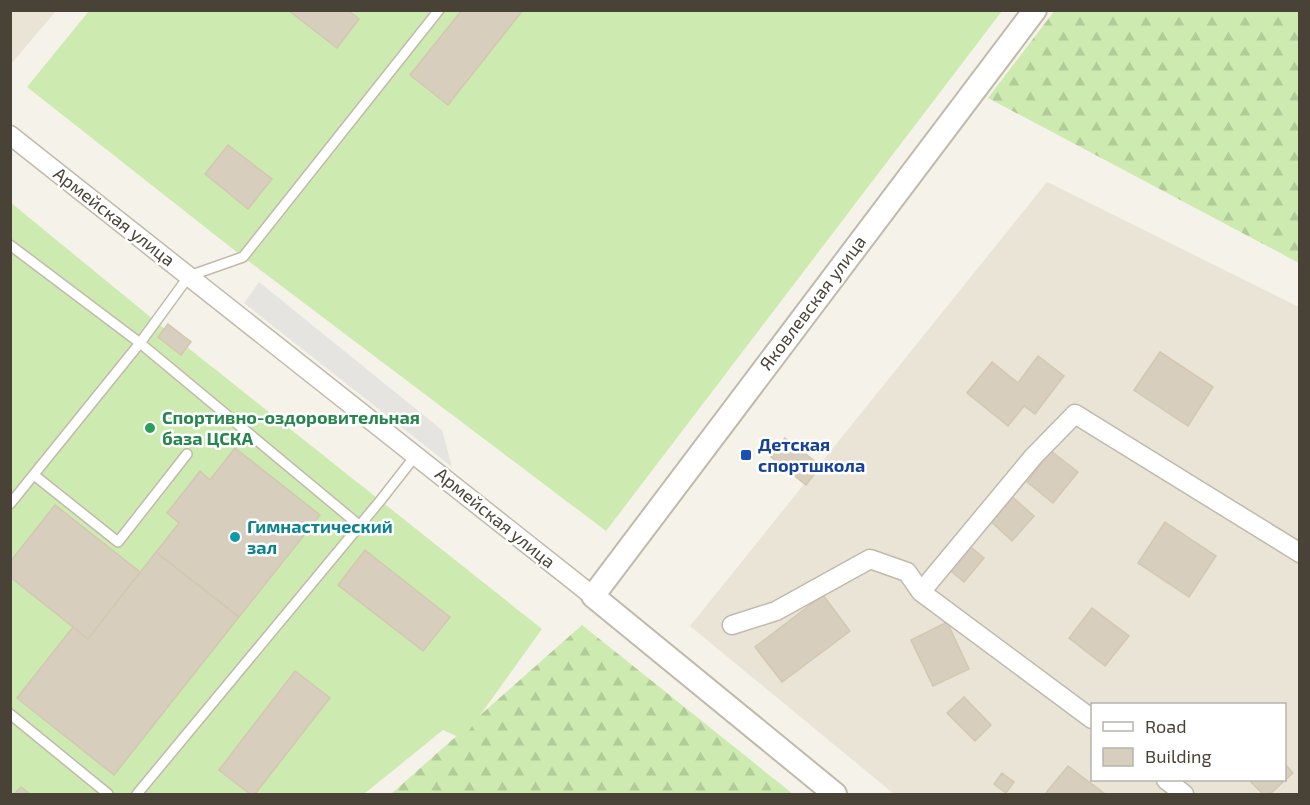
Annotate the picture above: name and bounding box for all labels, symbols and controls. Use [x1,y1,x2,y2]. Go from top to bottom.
street label: Армейская улица [50,162,180,270]
street label: Яковлевская улица [754,231,870,374]
place label: Спортивно-оздоровительная база ЦСКА [162,406,420,449]
marker: Спортивно-оздоровительная база ЦСКА [143,421,157,435]
place label: Детская спортшкола [758,433,865,476]
marker: Детская спортшкола [739,448,753,462]
street label: Армейская улица [431,462,560,572]
place label: Гимнастический зал [247,515,393,558]
marker: Гимнастический зал [228,530,242,544]
legend [1091,703,1286,781]
text: Road [1145,715,1186,737]
text: Building [1145,745,1212,767]

